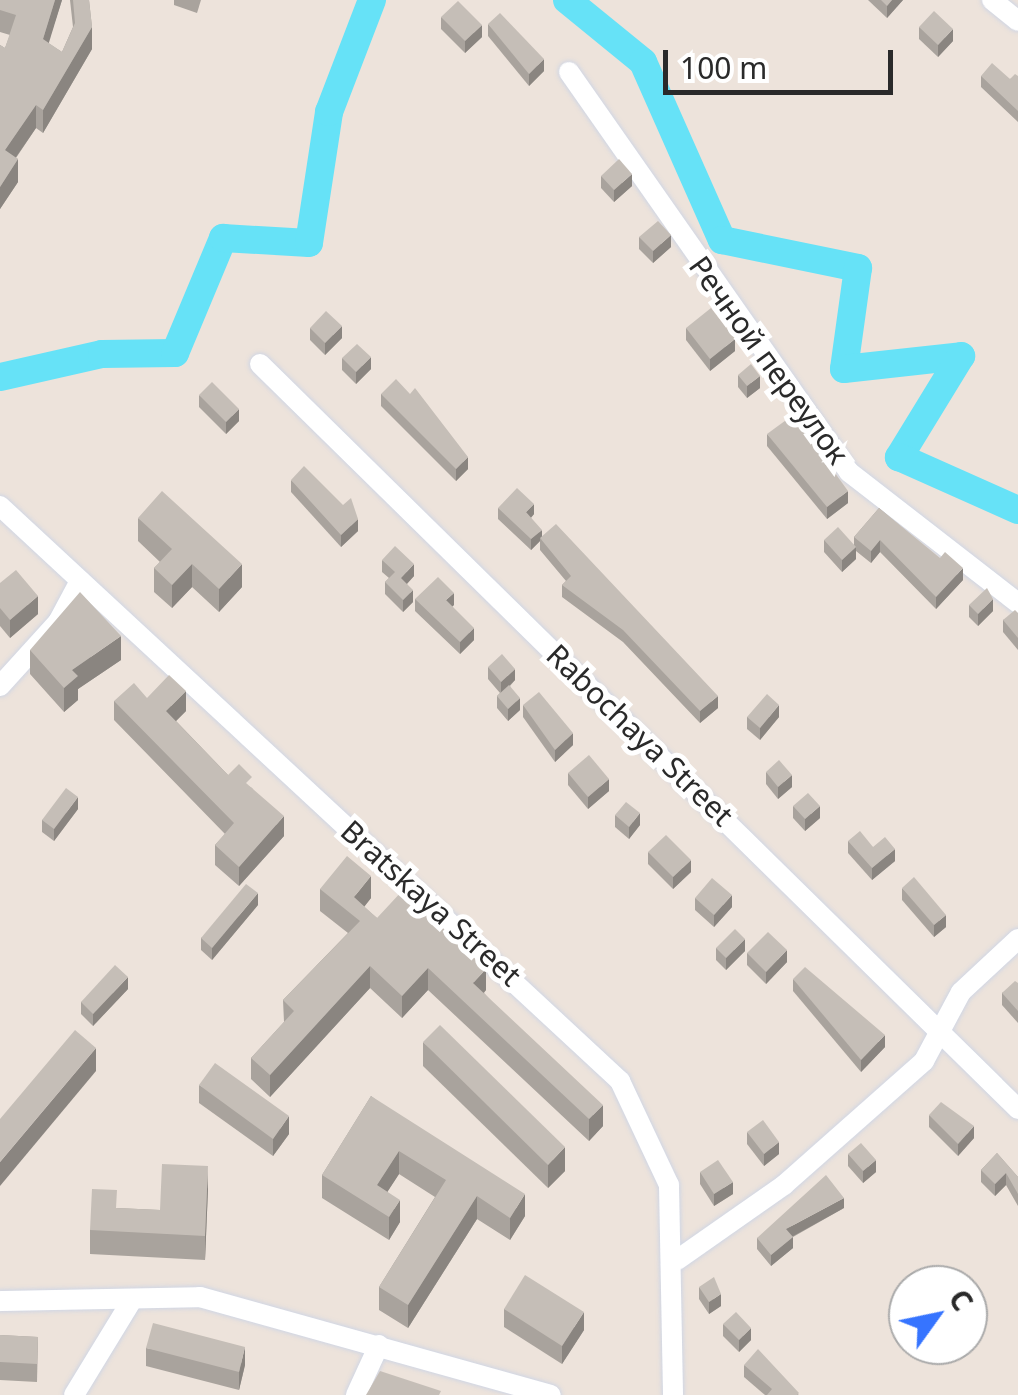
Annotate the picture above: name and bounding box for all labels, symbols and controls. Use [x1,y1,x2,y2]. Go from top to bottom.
scale bar [668,30,898,92]
text: 100 m [680,47,767,88]
street label: Речной переулок [682,249,856,471]
street label: Rabochaya Street [539,637,741,833]
street label: Bratskaya Street [334,813,528,993]
north arrow [888,1265,988,1365]
text: С [941,1282,982,1318]

